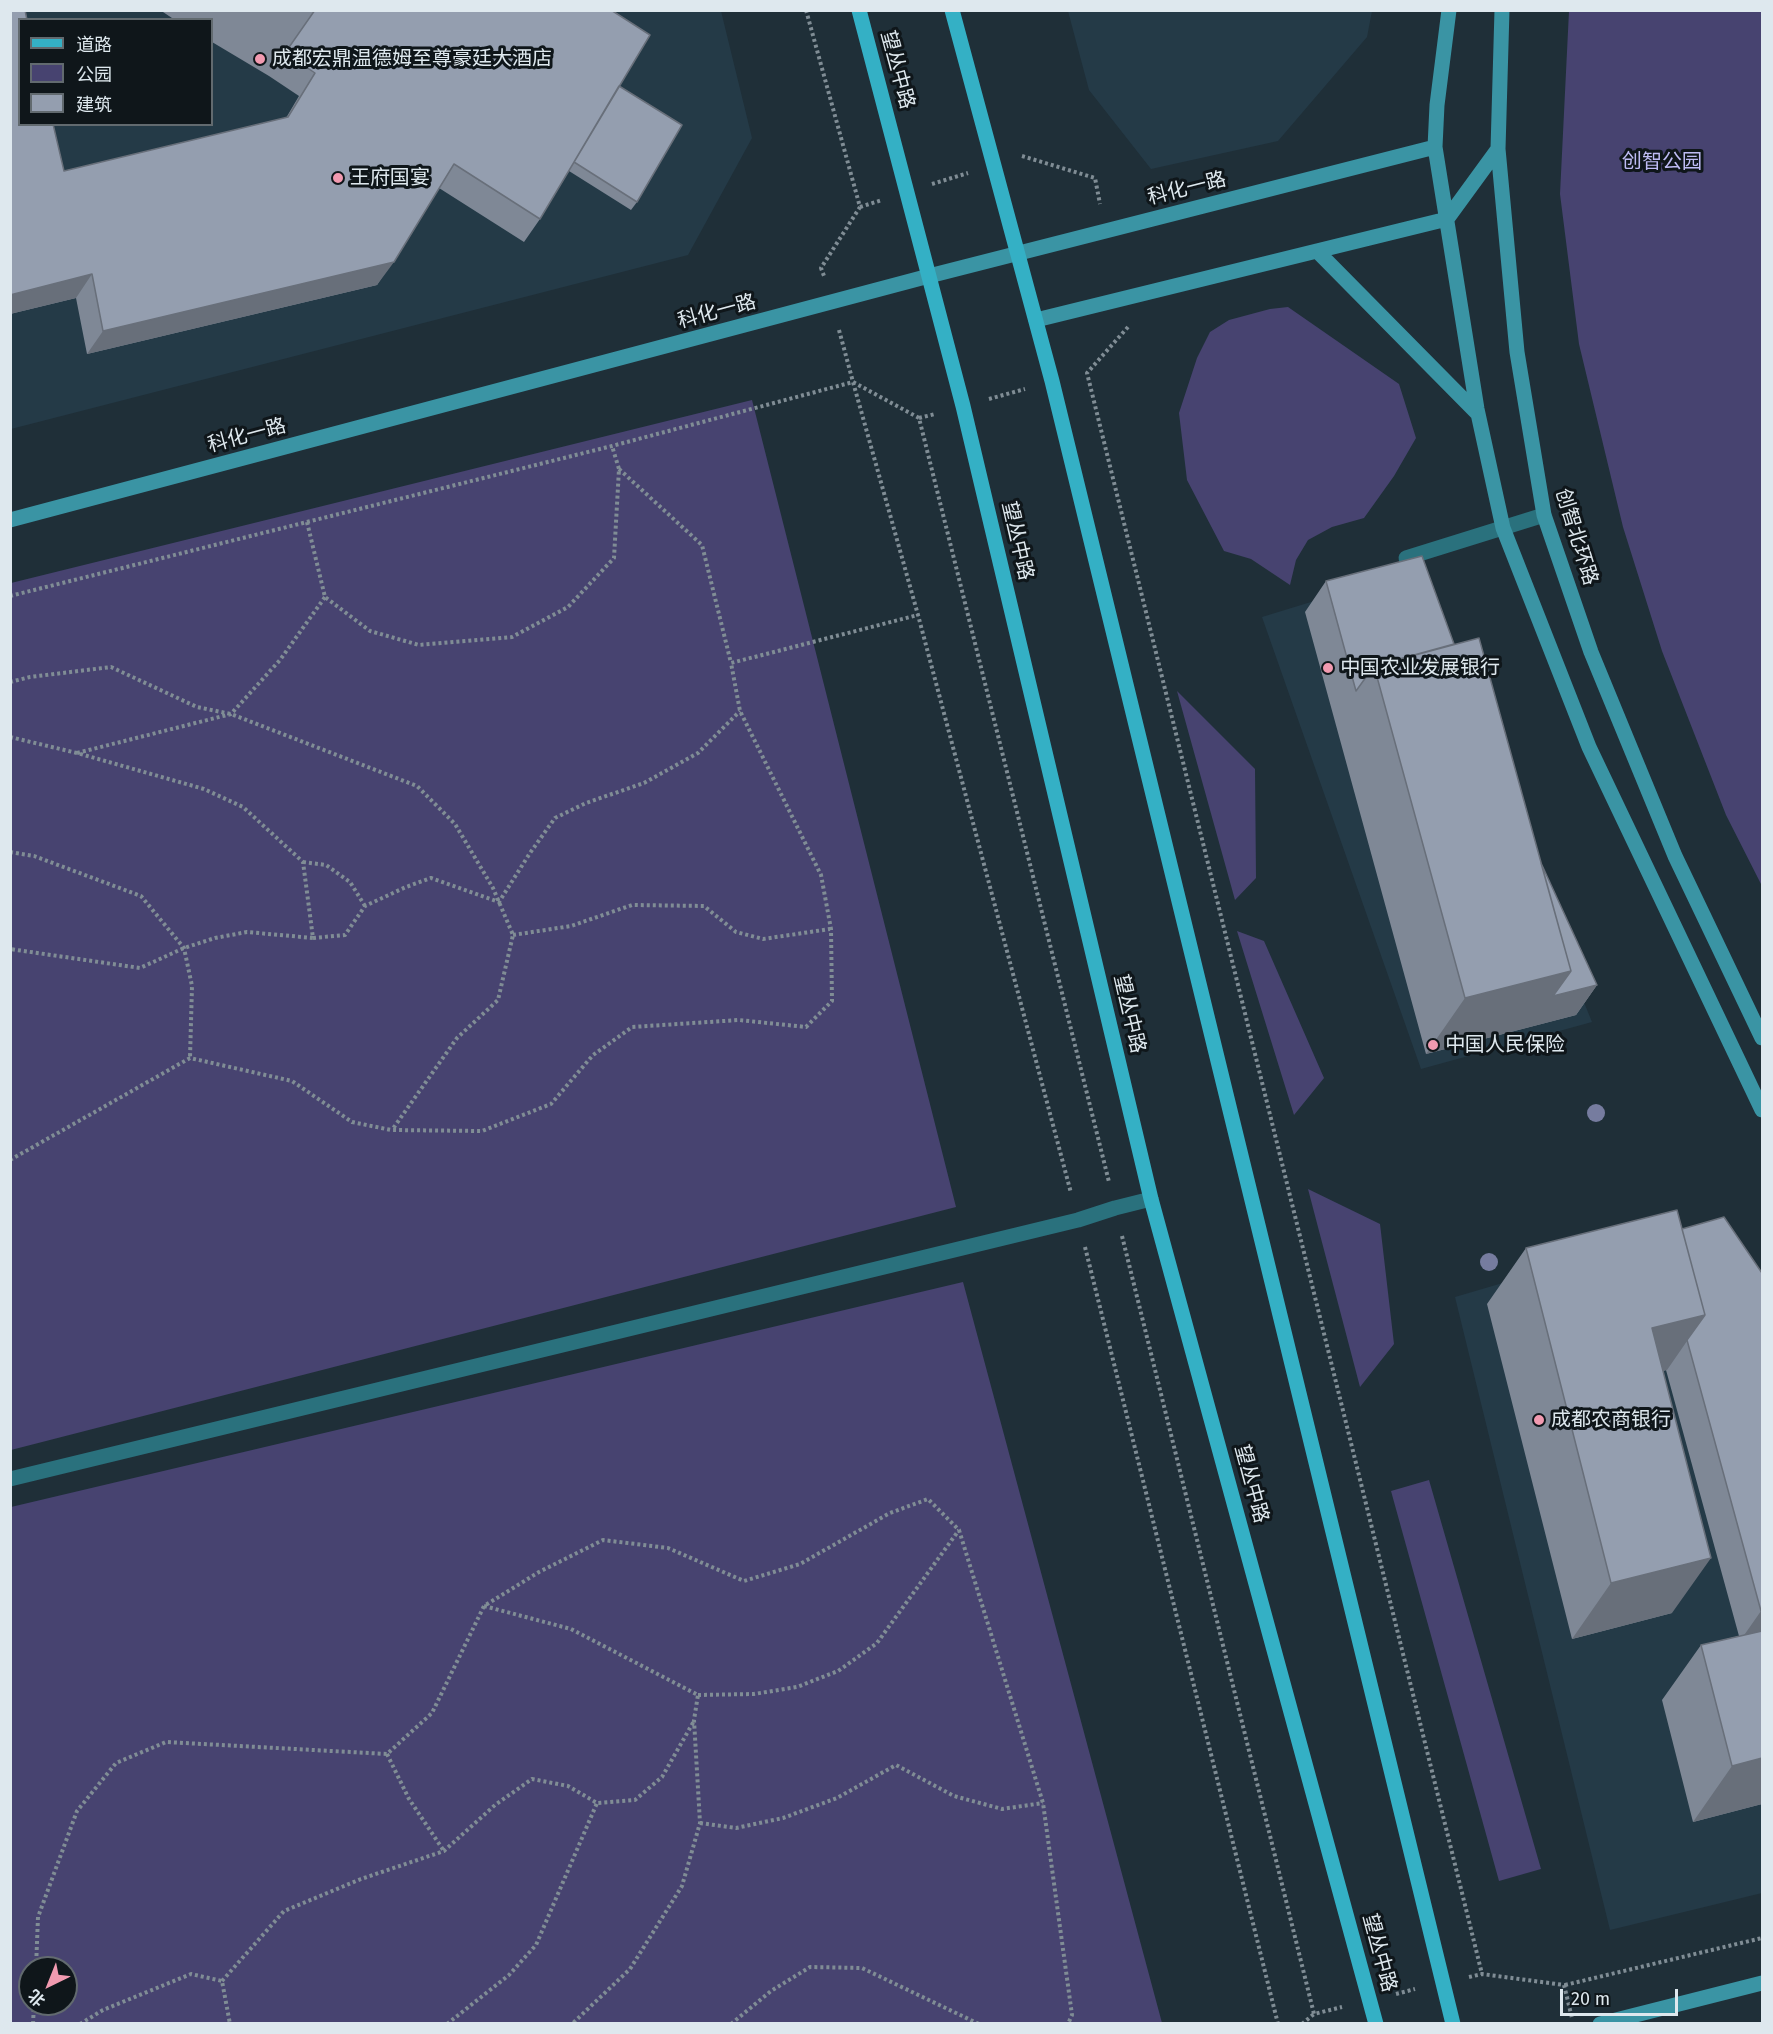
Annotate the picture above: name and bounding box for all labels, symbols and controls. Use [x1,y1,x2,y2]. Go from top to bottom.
legend [18,18,213,126]
street label: 望丛中路 [875,28,919,112]
text: 道路 [76,34,112,56]
place label: 成都宏鼎温德姆至尊豪廷大酒店 [272,47,552,71]
marker: 成都宏鼎温德姆至尊豪廷大酒店 [253,52,267,66]
text: 公园 [76,64,112,86]
text: 建筑 [76,94,112,116]
park label: 创智公园 [1622,150,1702,174]
place label: 王府国宴 [350,166,430,190]
street label: 科化一路 [1145,168,1229,210]
marker: 王府国宴 [331,171,345,185]
street label: 科化一路 [675,290,759,334]
street label: 科化一路 [205,414,289,458]
street label: 创智北环路 [1550,486,1602,588]
street label: 望丛中路 [996,499,1038,583]
place label: 中国农业发展银行 [1340,656,1500,680]
marker: 中国农业发展银行 [1321,661,1335,675]
street label: 望丛中路 [1108,972,1150,1056]
place label: 中国人民保险 [1445,1033,1565,1057]
marker: 中国人民保险 [1426,1038,1440,1052]
place label: 成都农商银行 [1551,1408,1671,1432]
marker: 成都农商银行 [1532,1413,1546,1427]
street label: 望丛中路 [1229,1442,1273,1526]
street label: 望丛中路 [1357,1911,1401,1995]
north arrow [18,1956,78,2016]
scale bar [1563,1977,1682,2015]
text: 北 [24,1986,49,2010]
text: 20 m [1571,1988,1610,2010]

